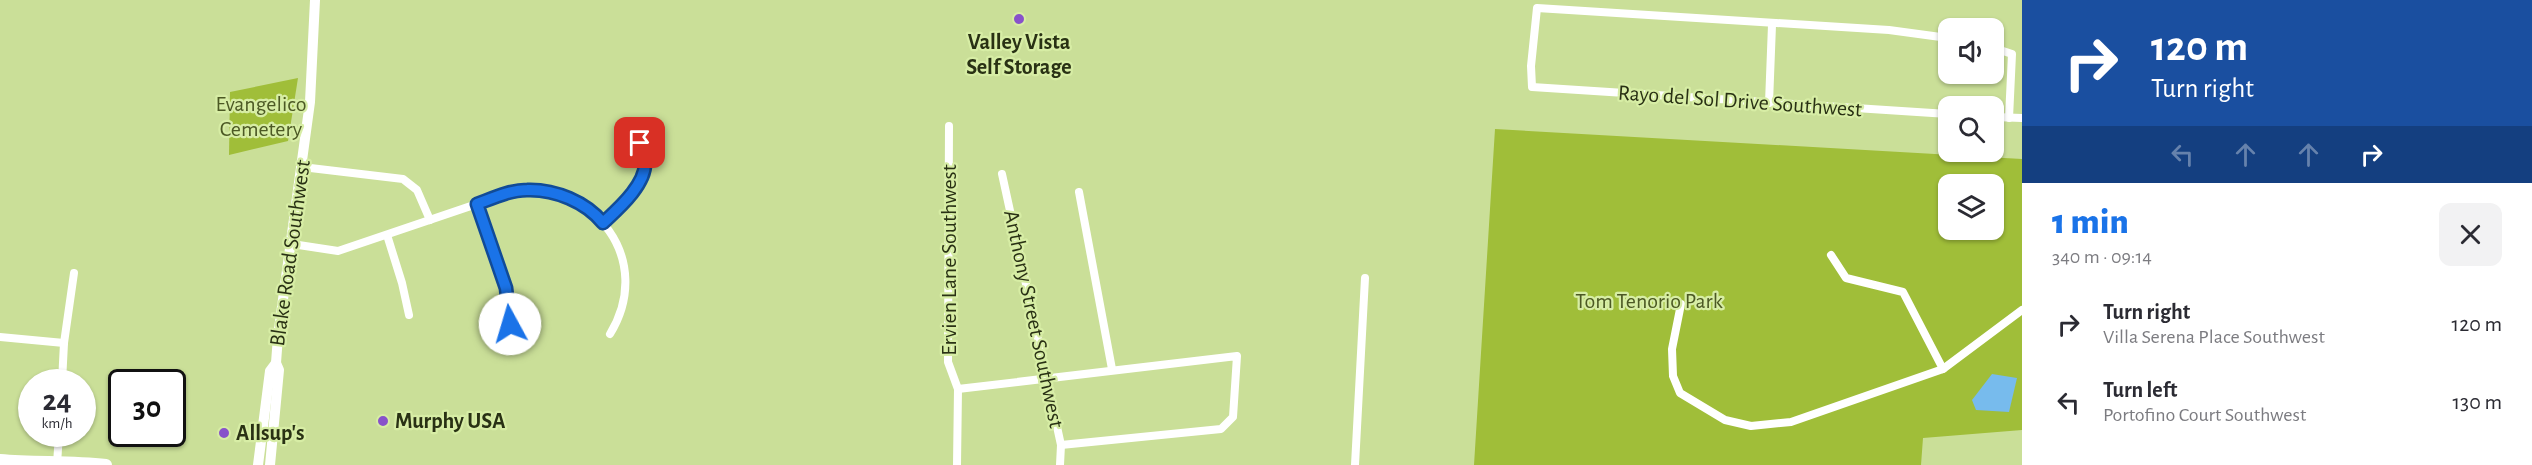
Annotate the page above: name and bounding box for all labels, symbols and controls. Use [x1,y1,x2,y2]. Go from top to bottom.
marker: Valley Vista Self Storage [1012,12,1026,26]
map controls [1938,18,2004,240]
button: sound [1938,18,2004,84]
icon: right [2052,24,2130,102]
text: 120 m [2151,26,2248,68]
place label: Valley Vista Self Storage [966,31,1072,78]
text: Turn right [2151,75,2254,102]
street label: Rayo del Sol Drive Southwest [1617,81,1863,121]
park label: Evangelico Cemetery [215,93,307,140]
button: search [1938,96,2004,162]
pin [614,117,665,168]
icon: arrive [623,126,656,159]
icon: left [2166,138,2199,171]
icon: ahead [2229,138,2262,171]
icon: ahead [2292,138,2325,171]
icon: right [2355,138,2388,171]
street label: Blake Road Southwest [266,158,314,348]
street label: Ervien Lane Southwest [938,164,960,356]
button: layers [1938,174,2004,240]
button: close [2439,203,2502,266]
text: 1 min [2052,204,2129,240]
street label: Anthony Street Southwest [1000,208,1068,430]
text: 340 m · 09:14 [2052,247,2152,267]
park label: Tom Tenorio Park [1575,290,1723,312]
position arrow [478,292,542,356]
text: Turn right [2103,301,2190,323]
icon: right [2052,308,2085,341]
text: 120 m [2452,313,2502,335]
text: Villa Serena Place Southwest [2103,327,2325,347]
speed limit sign: 30 [108,369,186,447]
text: Turn left [2103,379,2177,401]
text: 24 [42,386,72,416]
icon: left [2052,386,2085,419]
text: 130 m [2453,391,2502,413]
text: Portofino Court Southwest [2103,405,2306,425]
place label: Murphy USA [395,410,505,433]
marker: Murphy USA [376,414,390,428]
text: km/h [42,416,72,431]
place label: Allsup's [236,422,304,444]
marker: Allsup's [217,426,231,440]

